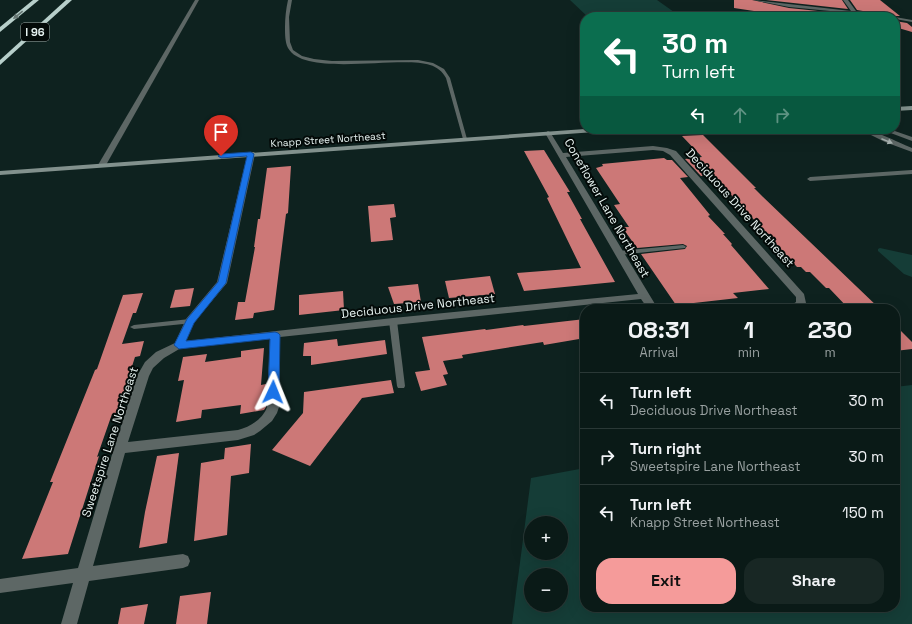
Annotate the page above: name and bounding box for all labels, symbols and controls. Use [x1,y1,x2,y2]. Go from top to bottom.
one-way arrow [13,10,24,19]
road number: I 96 [21,23,49,41]
text: 30 m [662,25,728,61]
icon: left [596,28,648,80]
text: Turn left [662,60,735,83]
icon: left [687,104,709,126]
icon: ahead [729,104,751,126]
icon: right [771,104,793,126]
pin [204,115,238,156]
icon: arrive [210,121,232,143]
street label: Knapp Street Northeast [270,129,386,150]
street label: Coneflower Lane Northeast [561,135,653,281]
one-way arrow [881,138,893,144]
street label: Deciduous Drive Northeast [682,145,798,271]
street label: Deciduous Drive Northeast [340,290,496,322]
text: 08:31 [628,314,690,345]
text: 1 [743,314,754,345]
text: 230 [808,314,852,345]
text: Arrival [640,344,678,361]
text: min [738,344,760,361]
text: m [824,344,836,361]
street label: Sweetspire Lane Northeast [78,365,142,519]
position arrow [252,371,294,413]
text: Turn left [630,383,692,402]
icon: left [596,390,618,412]
text: 30 m [849,391,884,410]
text: Deciduous Drive Northeast [630,402,798,419]
text: Turn right [630,439,701,458]
icon: right [596,446,618,468]
text: 30 m [849,447,884,466]
text: Sweetspire Lane Northeast [630,458,800,475]
text: Turn left [630,495,692,514]
icon: left [596,502,618,524]
text: 150 m [842,503,884,522]
text: Knapp Street Northeast [630,514,780,531]
map controls [524,516,568,612]
button: + [524,516,568,560]
button: Exit [596,558,736,604]
button: Share [744,558,884,604]
button: − [524,568,568,612]

